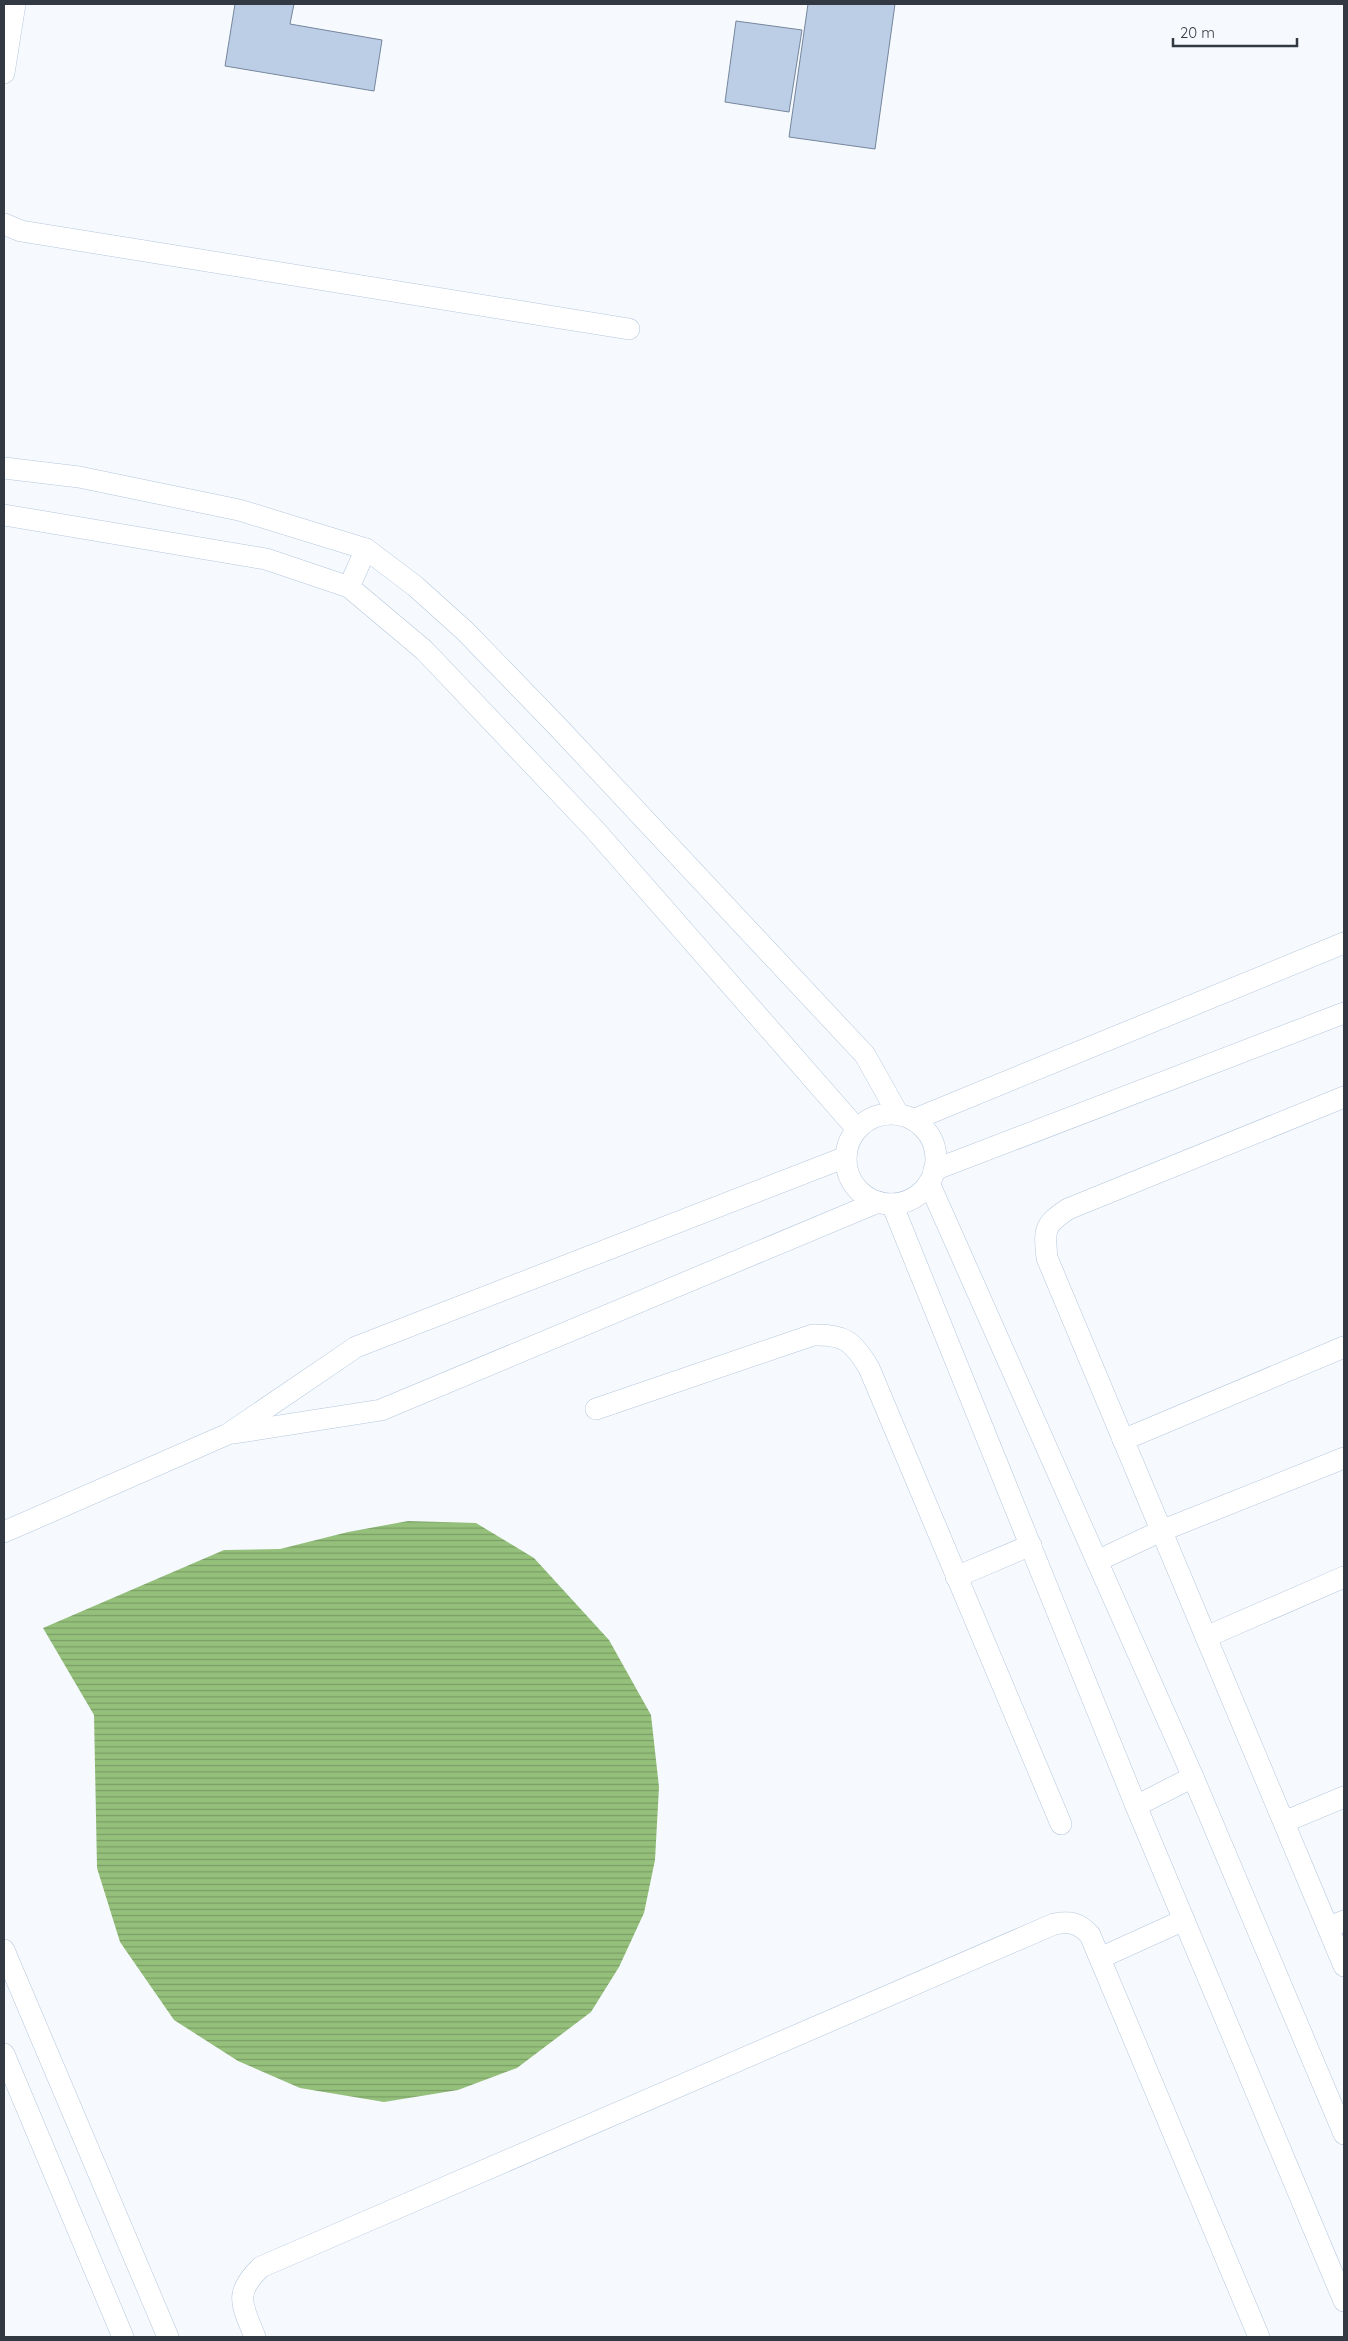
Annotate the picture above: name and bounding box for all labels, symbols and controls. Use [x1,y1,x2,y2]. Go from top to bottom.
scale bar [1173,15,1297,47]
text: 20 m [1180,23,1215,42]

